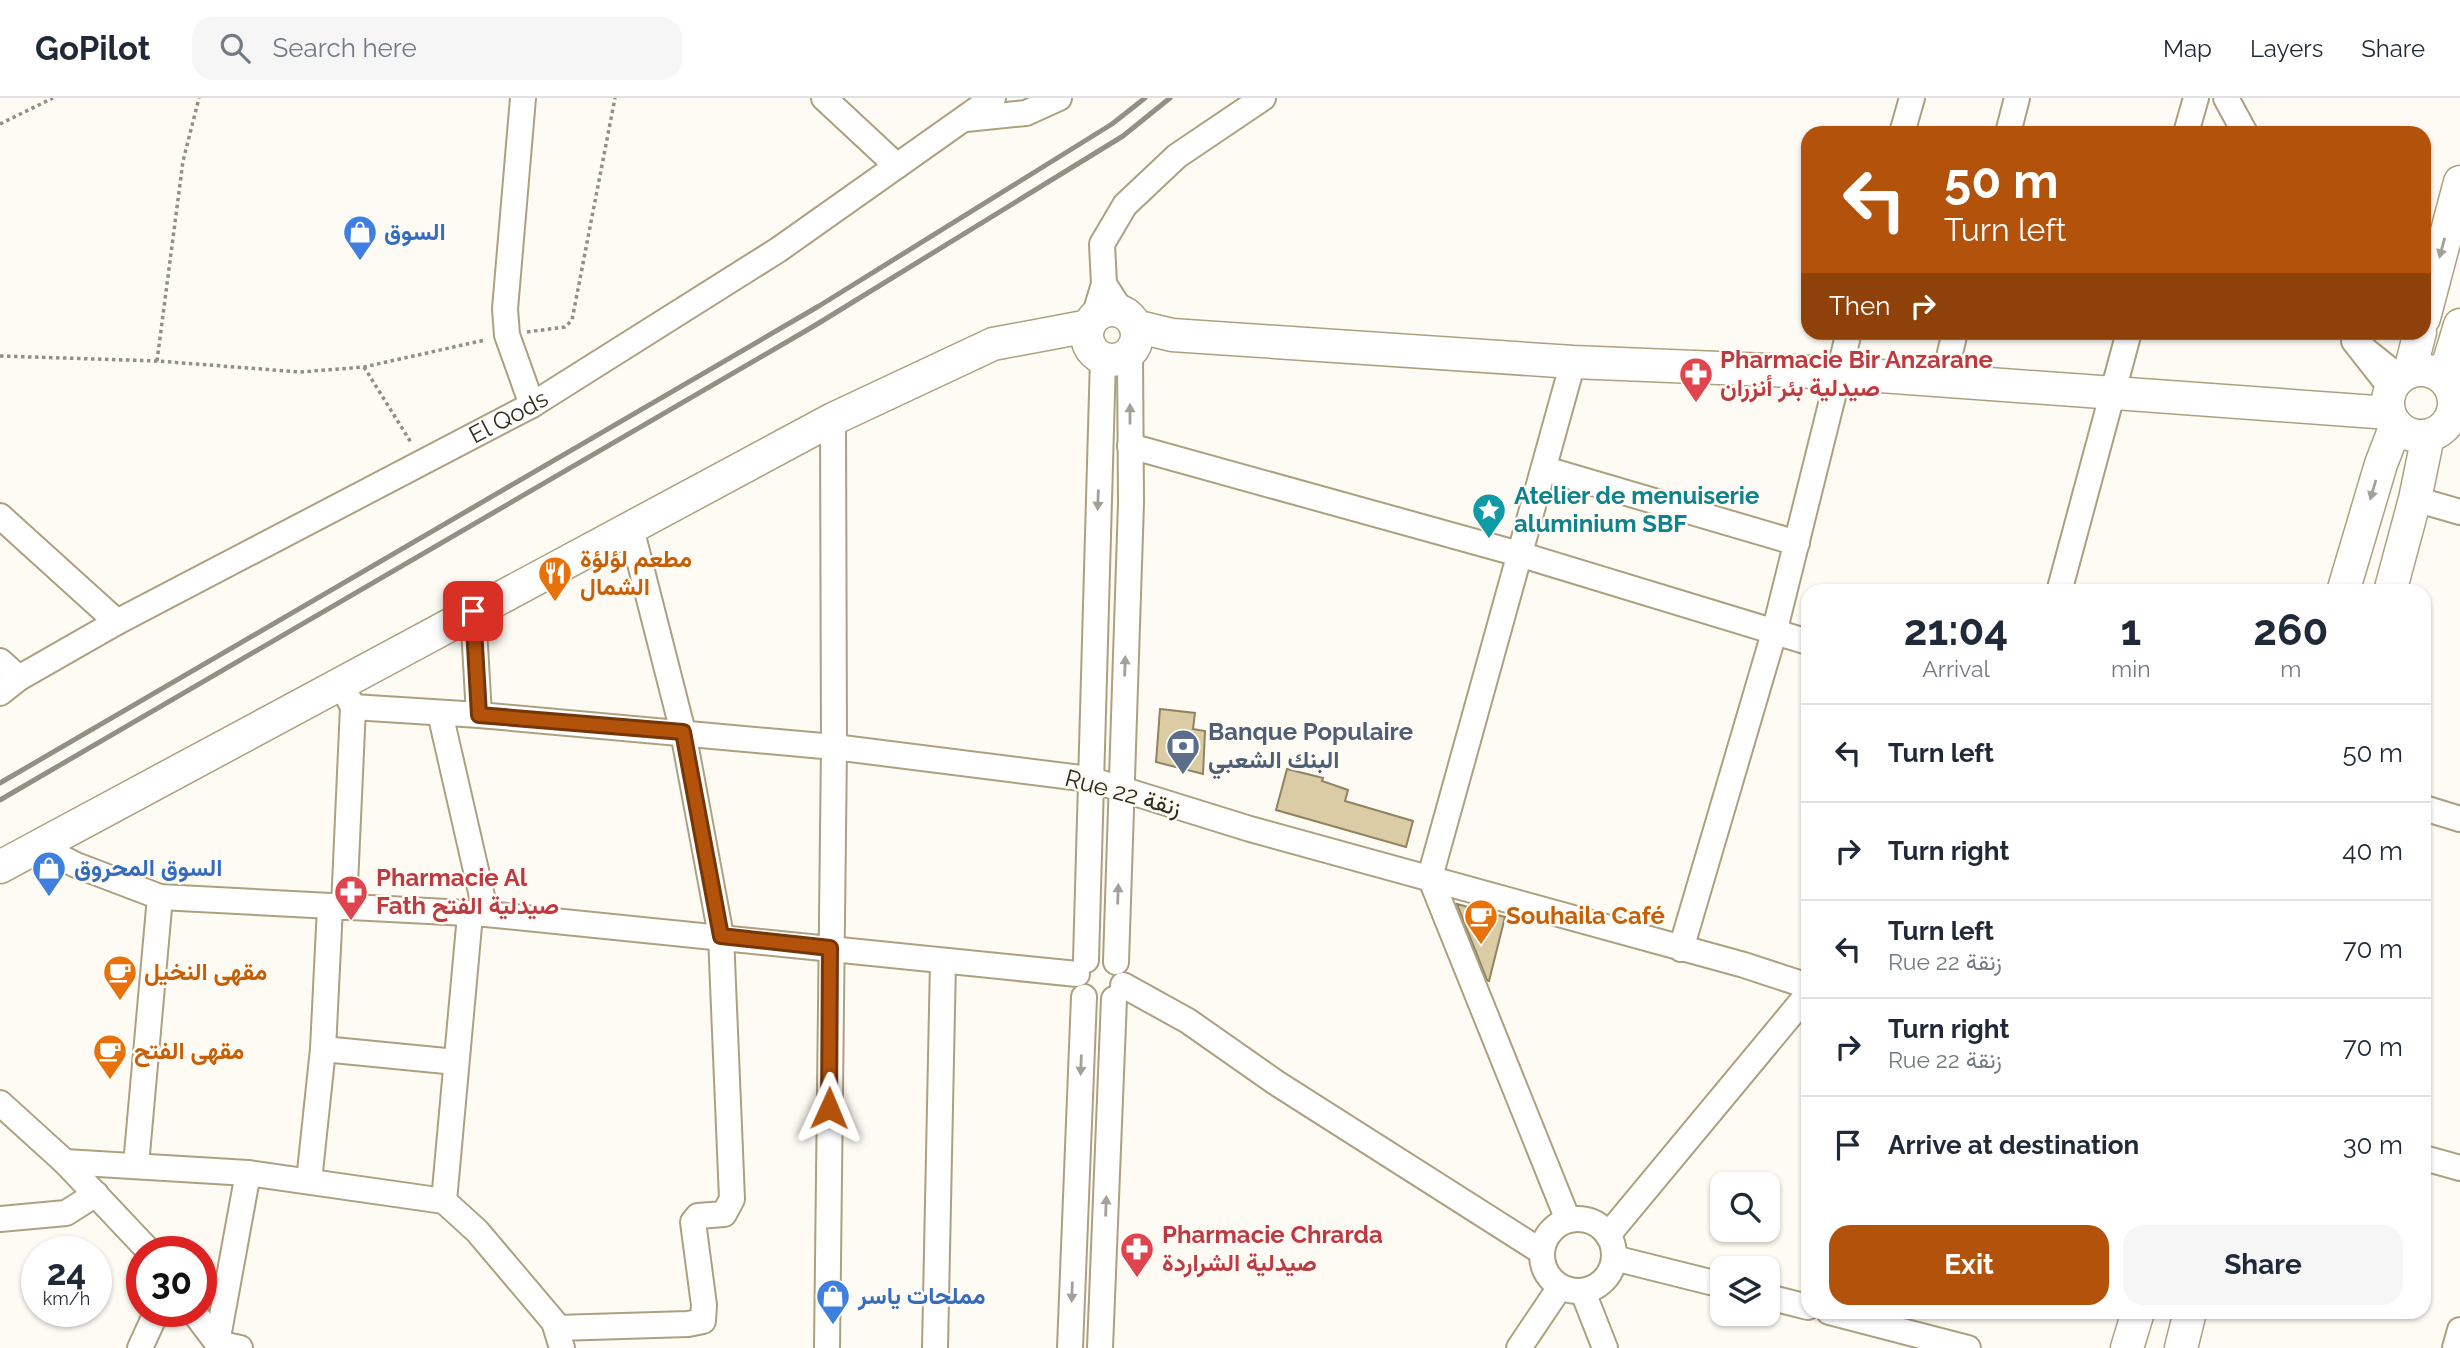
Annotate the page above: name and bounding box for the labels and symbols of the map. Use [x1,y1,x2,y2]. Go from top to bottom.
shop icon: السوق [341,213,379,262]
place label: السوق [384,217,446,247]
one-way arrow [2437,237,2447,258]
place label: Pharmacie Bir Anzarane صيدلية بئر أنزران [1720,345,1993,403]
pharmacy icon: Pharmacie Bir Anzarane صيدلية بئر أنزران [1677,355,1715,404]
street label: El Qods [464,384,553,449]
one-way arrow [1124,403,1136,425]
one-way arrow [2368,479,2378,500]
place label: Atelier de menuiserie aluminium SBF [1514,481,1759,538]
one-way arrow [1092,489,1104,511]
place icon: Atelier de menuiserie aluminium SBF [1470,491,1508,540]
place label: مطعم لؤلؤة الشمال [580,544,692,602]
restaurant icon: مطعم لؤلؤة الشمال [536,554,574,603]
pin [443,581,503,641]
one-way arrow [1120,655,1131,677]
place label: Banque Populaire البنك الشعبي [1208,717,1413,780]
bank icon: Banque Populaire البنك الشعبي [1164,727,1202,776]
street label: Rue 22 زنقة [1062,763,1184,823]
shop icon: السوق المحروق [30,849,68,898]
place label: السوق المحروق [74,853,222,883]
place label: Pharmacie Al Fath صيدلية الفتح [376,863,559,923]
pharmacy icon: Pharmacie Al Fath صيدلية الفتح [332,873,370,922]
one-way arrow [1113,882,1124,904]
cafe icon: Souhaila Café [1462,897,1500,946]
place label: Souhaila Café [1506,901,1665,930]
cafe icon: مقهى النخيل [101,953,139,1002]
place label: مقهى النخيل [144,957,267,987]
cafe icon: مقهى الفتح [91,1032,129,1081]
place label: مقهى الفتح [134,1036,244,1068]
one-way arrow [1075,1054,1086,1076]
position arrow [792,1071,866,1145]
one-way arrow [1100,1195,1111,1217]
place label: Pharmacie Chrarda صيدلية الشراردة [1162,1220,1383,1278]
pharmacy icon: Pharmacie Chrarda صيدلية الشراردة [1118,1230,1156,1279]
speed limit sign: 30 [126,1236,217,1327]
shop icon: مملحات ياسر [814,1277,852,1326]
place label: مملحات ياسر [857,1281,986,1311]
one-way arrow [1067,1282,1078,1304]

